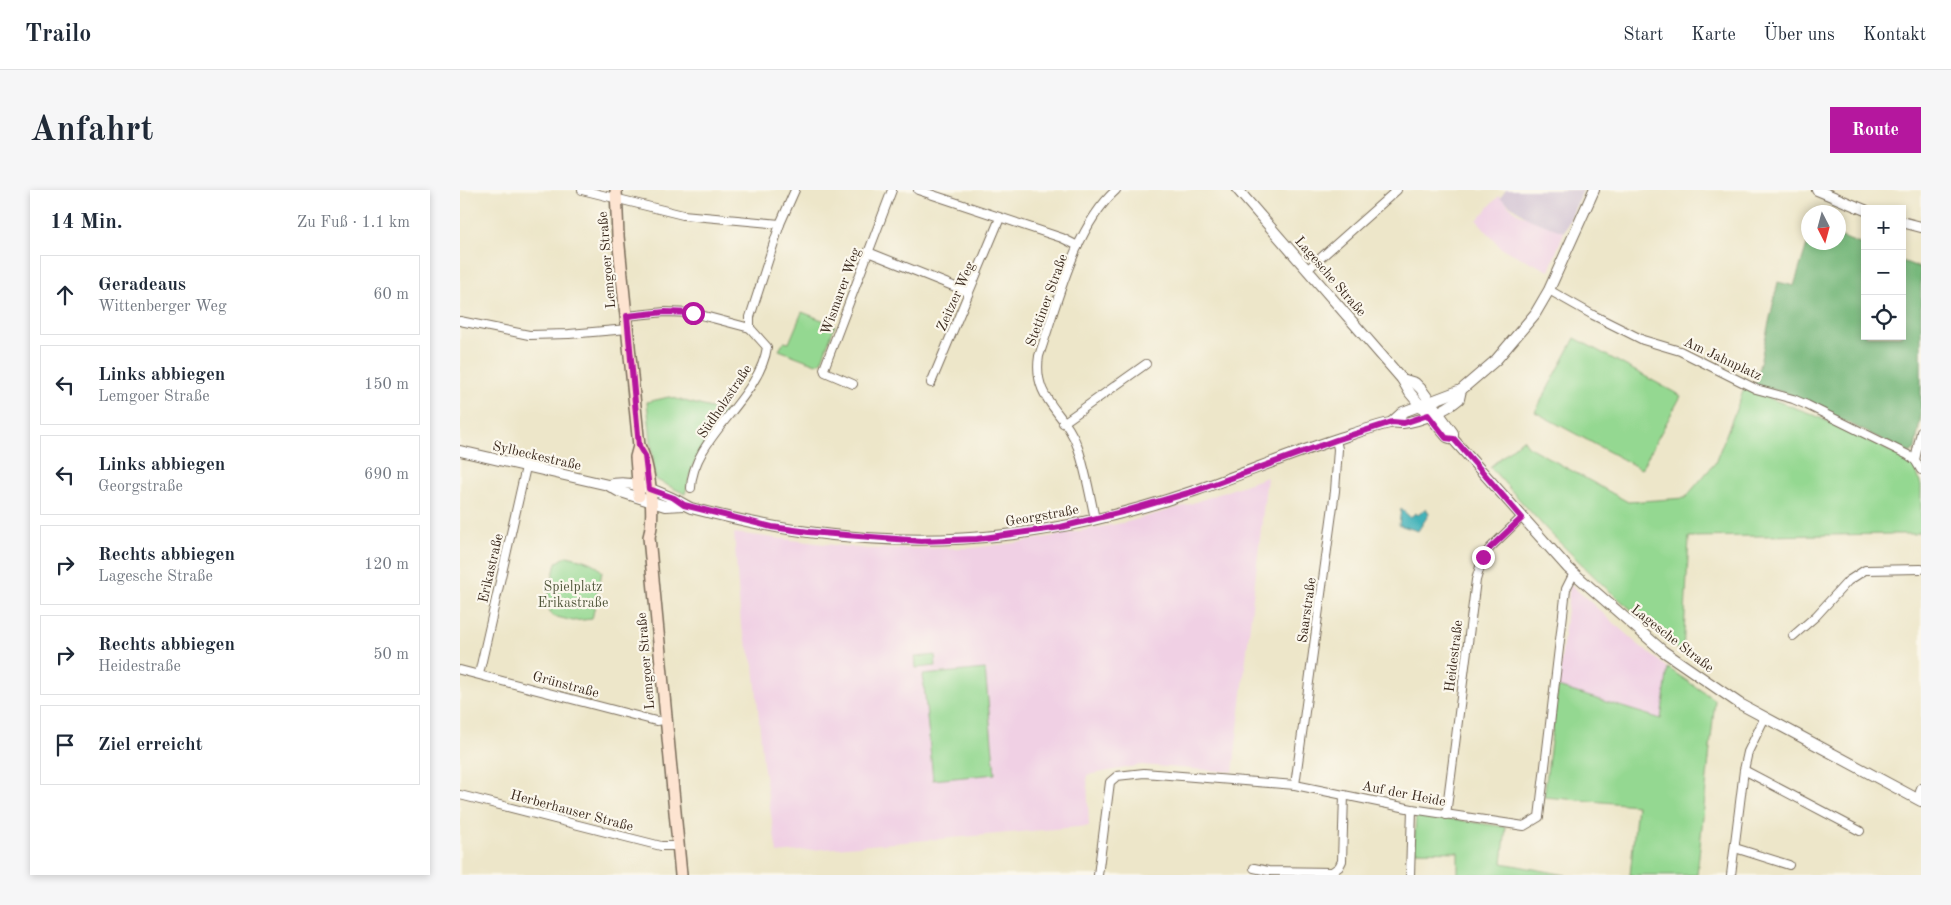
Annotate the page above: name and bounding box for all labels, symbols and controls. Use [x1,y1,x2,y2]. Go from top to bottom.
text: Trailo [25,23,91,47]
text: Start [1623,26,1663,44]
text: Karte [1691,26,1736,44]
text: Über uns [1764,26,1835,44]
text: Kontakt [1863,26,1926,44]
button: Route [1830,107,1921,153]
text: Anfahrt [30,113,153,148]
north arrow [1801,205,1846,250]
map controls [1861,205,1906,340]
button: + [1861,205,1906,250]
street label: Lemgoer Straße [596,211,618,309]
text: 14 Min. [50,212,123,233]
text: Zu Fuß · 1.1 km [297,215,410,231]
street label: Lagesche Straße [1292,234,1368,319]
street label: Wismarer Weg [819,245,863,337]
button: − [1861,250,1906,295]
street label: Stettiner Straße [1024,252,1070,348]
street label: Zeitzer Weg [934,259,978,333]
text: Geradeaus [98,276,186,295]
icon: ahead [51,281,79,309]
text: 60 m [373,287,409,303]
button: locate [1861,295,1906,340]
text: Wittenberger Weg [98,299,227,315]
route start [682,302,705,325]
street label: Am Jahnplatz [1681,335,1764,383]
street label: Südholzstraße [695,362,755,441]
text: Links abbiegen [98,366,225,385]
icon: left [51,371,79,399]
text: 150 m [364,377,409,393]
text: Lemgoer Straße [98,389,210,405]
street label: Sylbeckestraße [491,439,583,473]
text: Links abbiegen [98,456,225,475]
icon: left [51,461,79,489]
text: 690 m [364,467,409,483]
text: Georgstraße [98,479,183,495]
street label: Georgstraße [1004,503,1080,529]
street label: Erikastraße [476,532,506,604]
text: Rechts abbiegen [98,546,235,565]
route end [1472,546,1495,569]
icon: right [51,551,79,579]
text: 120 m [364,557,409,573]
text: Lagesche Straße [98,569,213,585]
street label: Saarstraße [1295,577,1318,644]
park label: Spielplatz Erikastraße [538,580,608,610]
street label: Lagesche Straße [1628,602,1716,675]
street label: Lemgoer Straße [635,612,657,710]
street label: Heidestraße [1443,619,1465,693]
text: Rechts abbiegen [98,636,235,655]
icon: right [51,641,79,669]
text: 50 m [373,647,409,663]
text: Heidestraße [98,659,181,675]
street label: Grünstraße [531,669,601,701]
icon: arrive [51,731,79,759]
text: Ziel erreicht [98,736,203,755]
street label: Auf der Heide [1361,779,1447,809]
street label: Herberhauser Straße [509,788,635,834]

